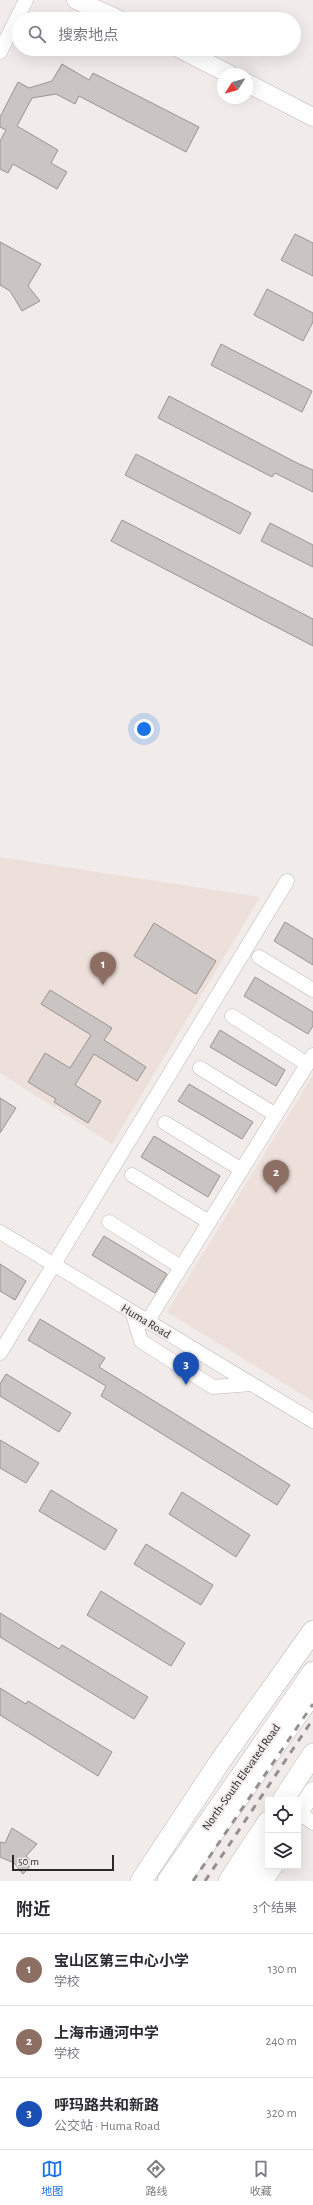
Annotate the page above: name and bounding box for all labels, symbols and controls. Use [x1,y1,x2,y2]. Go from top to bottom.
search box [12,12,301,56]
icon: search [26,23,48,45]
text: 搜索地点 [58,28,118,43]
north arrow [217,68,253,104]
your location [134,719,154,739]
pin: 1 [90,952,116,985]
pin: 2 [263,1160,289,1193]
street label: Huma Road [119,1302,173,1340]
pin: 3 [173,1352,199,1385]
street label: North-South Elevated Road [200,1722,282,1832]
map controls [265,1797,301,1869]
button: locate [265,1797,301,1833]
button: layers [265,1833,301,1869]
scale bar [12,1853,114,1872]
text: 50 m [18,1856,39,1867]
text: 附近 [16,1901,50,1918]
text: 3个结果 [253,1902,297,1915]
text: 宝山区第三中心小学 [54,1954,189,1969]
text: 1 [27,1963,31,1976]
text: 130 m [268,1963,297,1976]
text: 学校 [54,1976,80,1989]
text: 上海市通河中学 [54,2026,159,2041]
text: 2 [26,2035,32,2048]
text: 240 m [265,2035,297,2048]
text: 学校 [54,2048,80,2061]
text: 呼玛路共和新路 [54,2098,159,2113]
text: 3 [26,2107,32,2120]
text: 320 m [266,2107,297,2120]
text: 公交站 · Huma Road [54,2120,160,2133]
tab: 地图 [41,2158,63,2198]
tab: 路线 [145,2158,167,2198]
tab: 收藏 [250,2158,272,2198]

